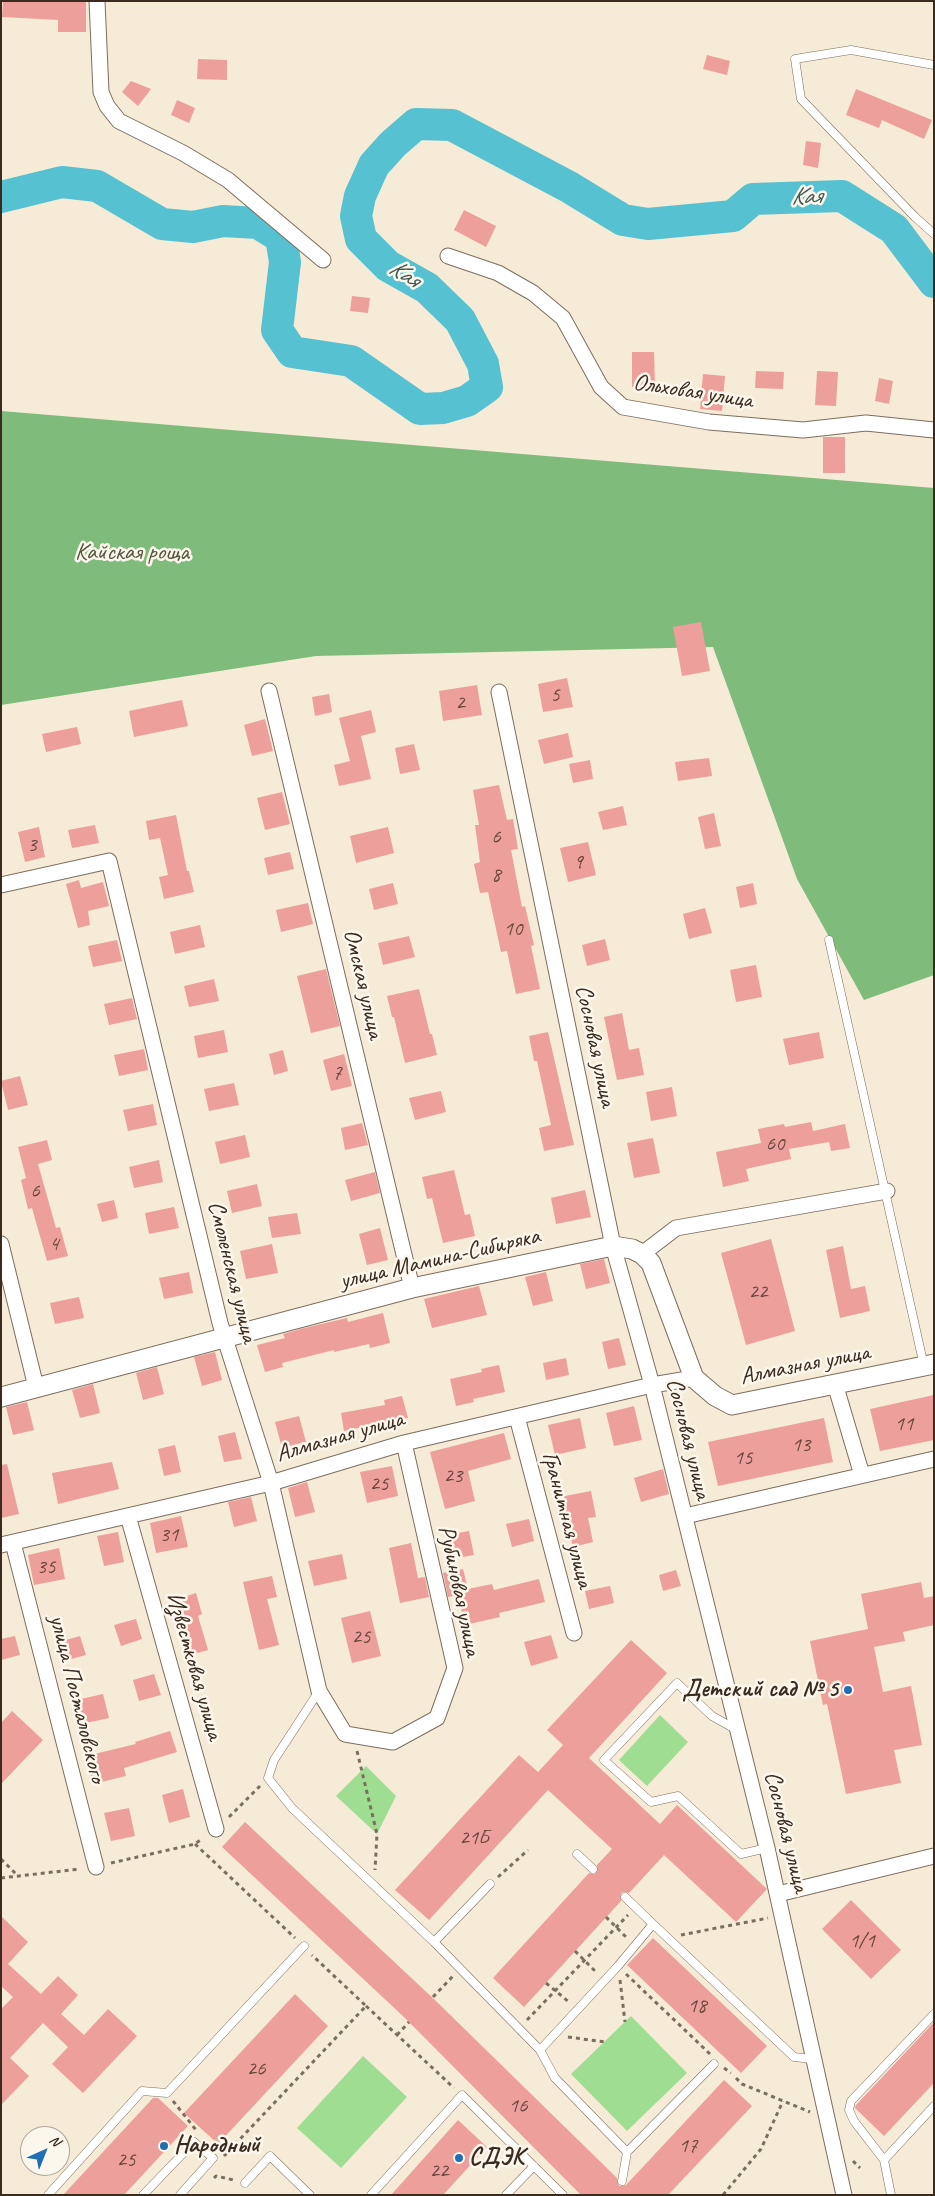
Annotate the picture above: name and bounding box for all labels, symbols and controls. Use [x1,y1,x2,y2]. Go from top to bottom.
water label: Кая [790,181,822,213]
water label: Кая [383,253,425,295]
street label: Ольховая улица [631,368,755,416]
park label: Кайская роща [75,539,189,567]
house number: 5 [550,682,560,708]
house number: 2 [455,690,465,716]
house number: 6 [491,824,501,850]
house number: 3 [27,832,37,858]
house number: 9 [573,849,583,875]
house number: 8 [491,862,501,888]
house number: 10 [504,916,522,942]
street label: Омская улица [336,926,390,1042]
street label: Сосновая улица [568,982,622,1110]
house number: 7 [332,1060,342,1086]
house number: 60 [766,1131,784,1157]
house number: 6 [30,1178,40,1204]
street label: Смоленская улица [201,1198,263,1346]
street label: улица Мамина-Сибиряка [337,1222,543,1296]
house number: 4 [49,1231,59,1257]
house number: 22 [749,1279,767,1305]
street label: Алмазная улица [738,1338,872,1392]
street label: Сосновая улица [659,1375,717,1503]
street label: Алмазная улица [273,1405,407,1469]
house number: 11 [895,1411,913,1437]
house number: 13 [792,1432,810,1458]
house number: 15 [734,1445,752,1471]
street label: Гранитная улица [535,1449,599,1591]
house number: 23 [444,1463,462,1489]
house number: 25 [370,1471,388,1497]
house number: 31 [160,1522,178,1548]
street label: Рубиновая улица [431,1523,487,1659]
house number: 35 [37,1554,55,1580]
street label: Известковая улица [159,1589,229,1743]
street label: улица Посталовского [42,1612,112,1786]
house number: 25 [352,1624,370,1650]
place label: Детский сад № 5 [682,1676,838,1704]
marker: Детский сад № 5 [842,1684,854,1696]
street label: Сосновая улица [757,1768,815,1896]
house number: 21Б [459,1825,489,1851]
house number: 1/1 [849,1928,875,1954]
house number: 18 [688,1993,706,2019]
house number: 26 [247,2056,265,2082]
house number: 16 [509,2093,527,2119]
north arrow [20,2126,70,2176]
text: N [46,2131,64,2150]
place label: Народный [174,2132,260,2160]
house number: 17 [679,2133,697,2159]
marker: Народный [158,2140,170,2152]
place label: СДЭК [469,2144,524,2172]
house number: 25 [117,2147,135,2173]
marker: СДЭК [453,2152,465,2164]
house number: 22 [430,2158,448,2184]

